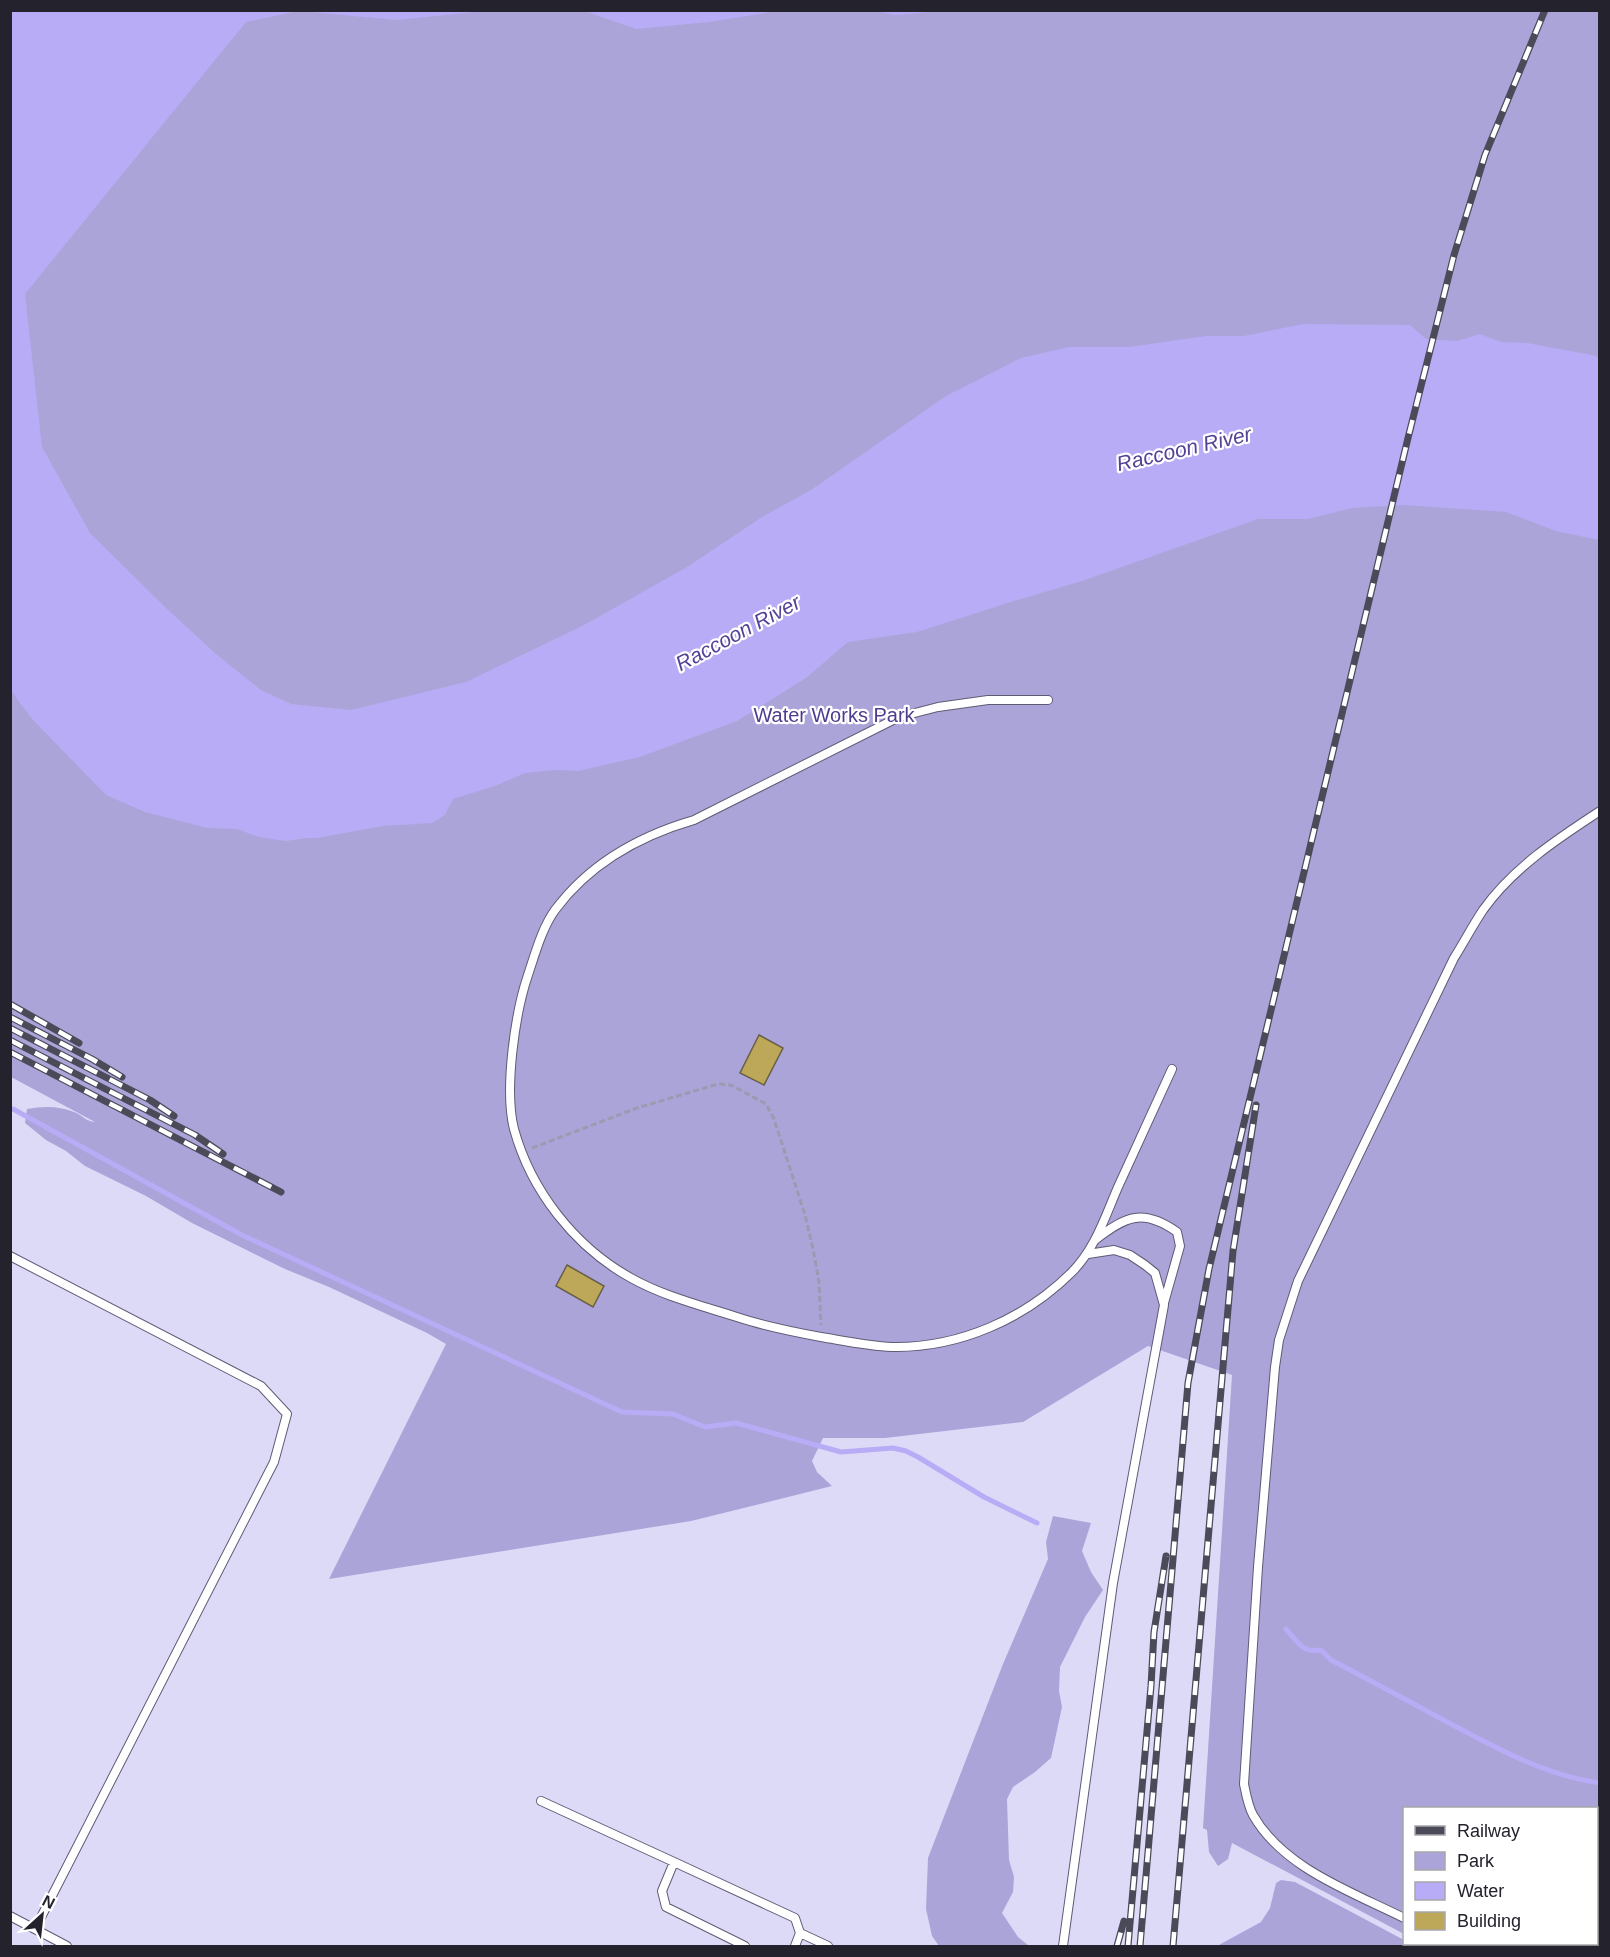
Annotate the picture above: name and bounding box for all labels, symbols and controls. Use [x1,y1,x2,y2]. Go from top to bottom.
water label: Raccoon River [1114,422,1255,475]
water label: Raccoon River [672,590,805,675]
park label: Water Works Park [753,704,916,726]
legend [1403,1807,1598,1945]
text: Railway [1457,1821,1520,1841]
text: Park [1457,1851,1495,1871]
text: Water [1457,1881,1504,1901]
north arrow [12,1885,72,1945]
text: N [40,1892,58,1912]
text: Building [1457,1911,1521,1931]

